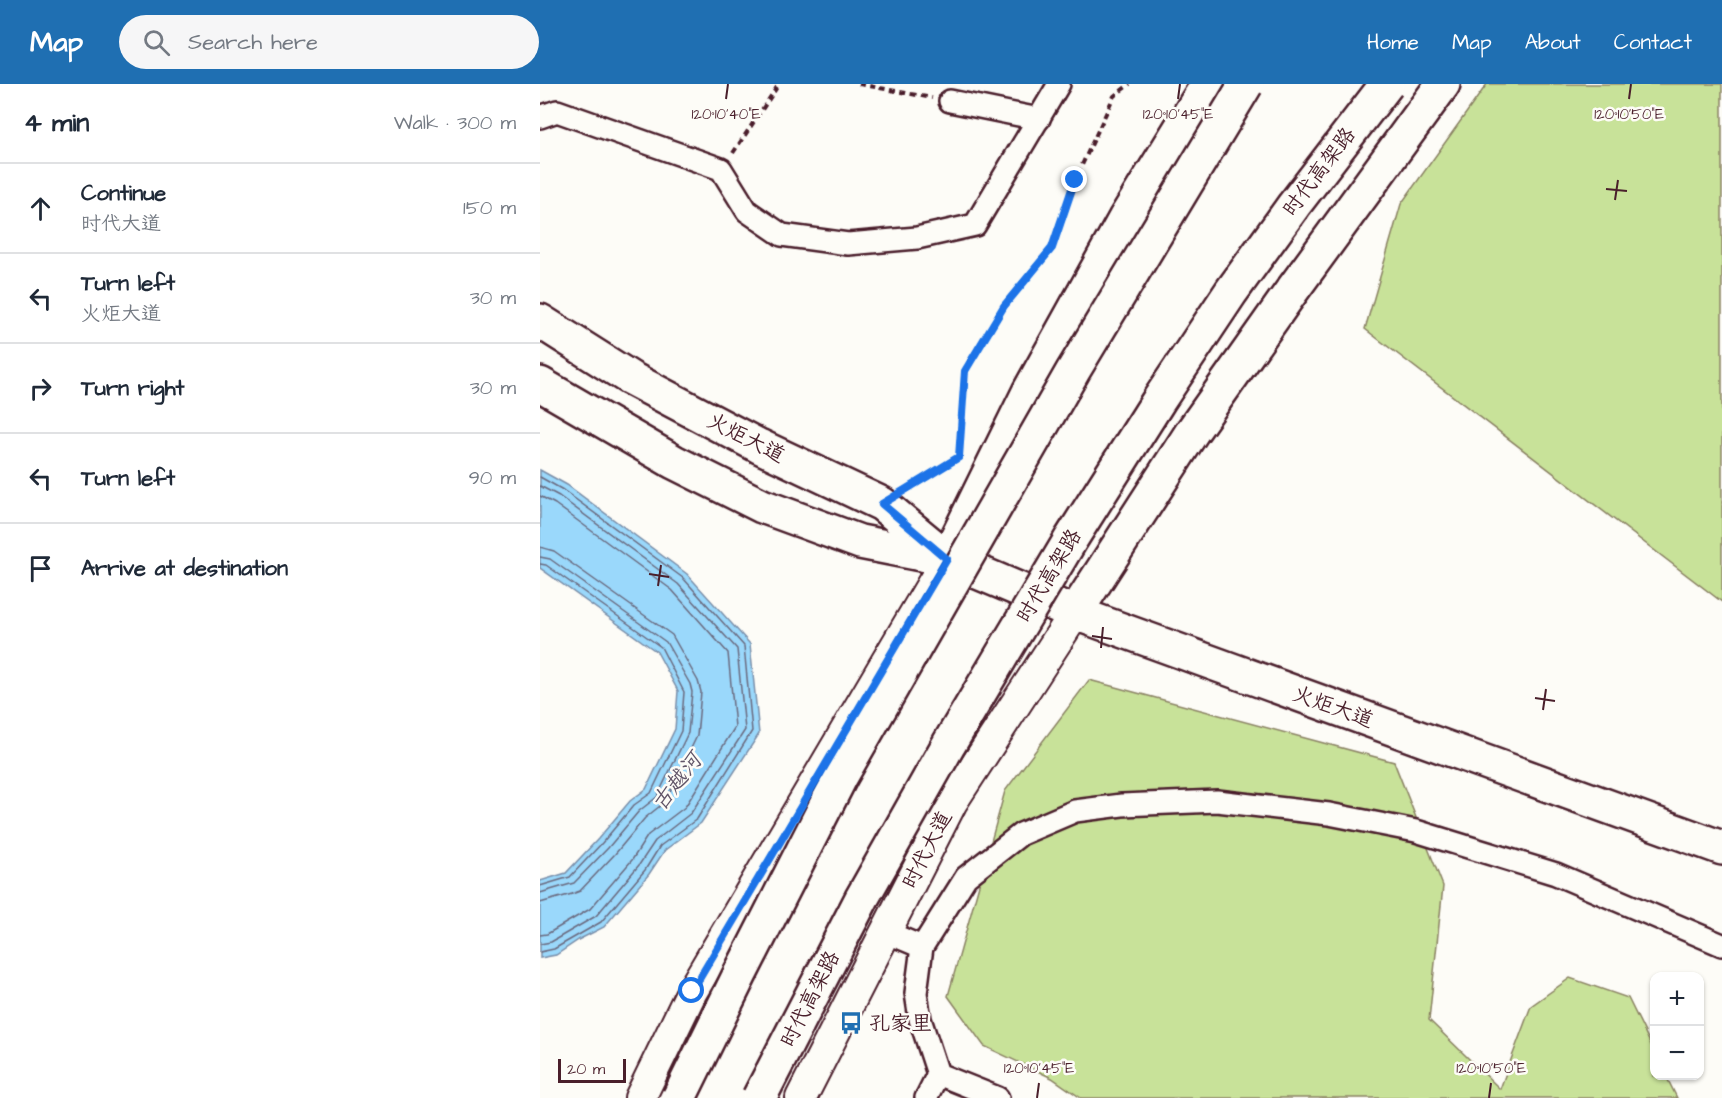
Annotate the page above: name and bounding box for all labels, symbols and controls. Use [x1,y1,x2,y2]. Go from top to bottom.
search box [119,15,539,69]
text: Map [30,23,83,62]
icon: search [140,26,173,59]
text: Search here [188,27,318,58]
text: Home [1367,28,1419,57]
text: Map [1452,28,1492,57]
text: About [1525,28,1581,57]
text: Contact [1614,28,1692,57]
text: 120°10'40"E [691,104,761,125]
text: 120°10'45"E [1143,104,1213,125]
text: 120°10'50"E [1594,104,1664,125]
text: 4 min [24,105,89,141]
text: Walk · 300 m [394,109,516,137]
street label: 时代高架路 [1276,121,1362,223]
route end [1061,166,1087,192]
text: Continue [81,178,166,209]
icon: ahead [24,192,57,225]
text: 150 m [463,194,516,222]
text: 时代大道 [81,210,161,238]
text: Turn left [81,268,175,299]
icon: left [24,282,57,315]
text: 30 m [470,284,516,312]
text: 火炬大道 [81,300,161,328]
icon: right [24,372,57,405]
text: Turn right [81,373,184,404]
text: 30 m [470,374,516,402]
street label: 火炬大道 [702,406,790,470]
icon: left [24,462,57,495]
text: Turn left [81,463,175,494]
text: 90 m [468,464,516,492]
street label: 时代高架路 [1010,524,1088,628]
icon: arrive [24,552,57,585]
text: Arrive at destination [81,553,288,584]
street label: 火炬大道 [1289,679,1377,735]
water label: 古越河 [644,744,711,818]
street label: 时代大道 [895,806,959,894]
street label: 时代高架路 [773,946,847,1052]
map controls [1650,972,1704,1080]
button: + [1650,972,1704,1026]
route start [678,977,704,1003]
place label: 孔家里 [869,1009,932,1038]
bus stop icon: 孔家里 [838,1010,864,1036]
button: − [1650,1026,1704,1080]
scale bar [558,1056,626,1084]
text: 20 m [567,1058,605,1080]
text: 120°10'45"E [1004,1058,1074,1079]
text: 120°10'50"E [1456,1058,1526,1079]

